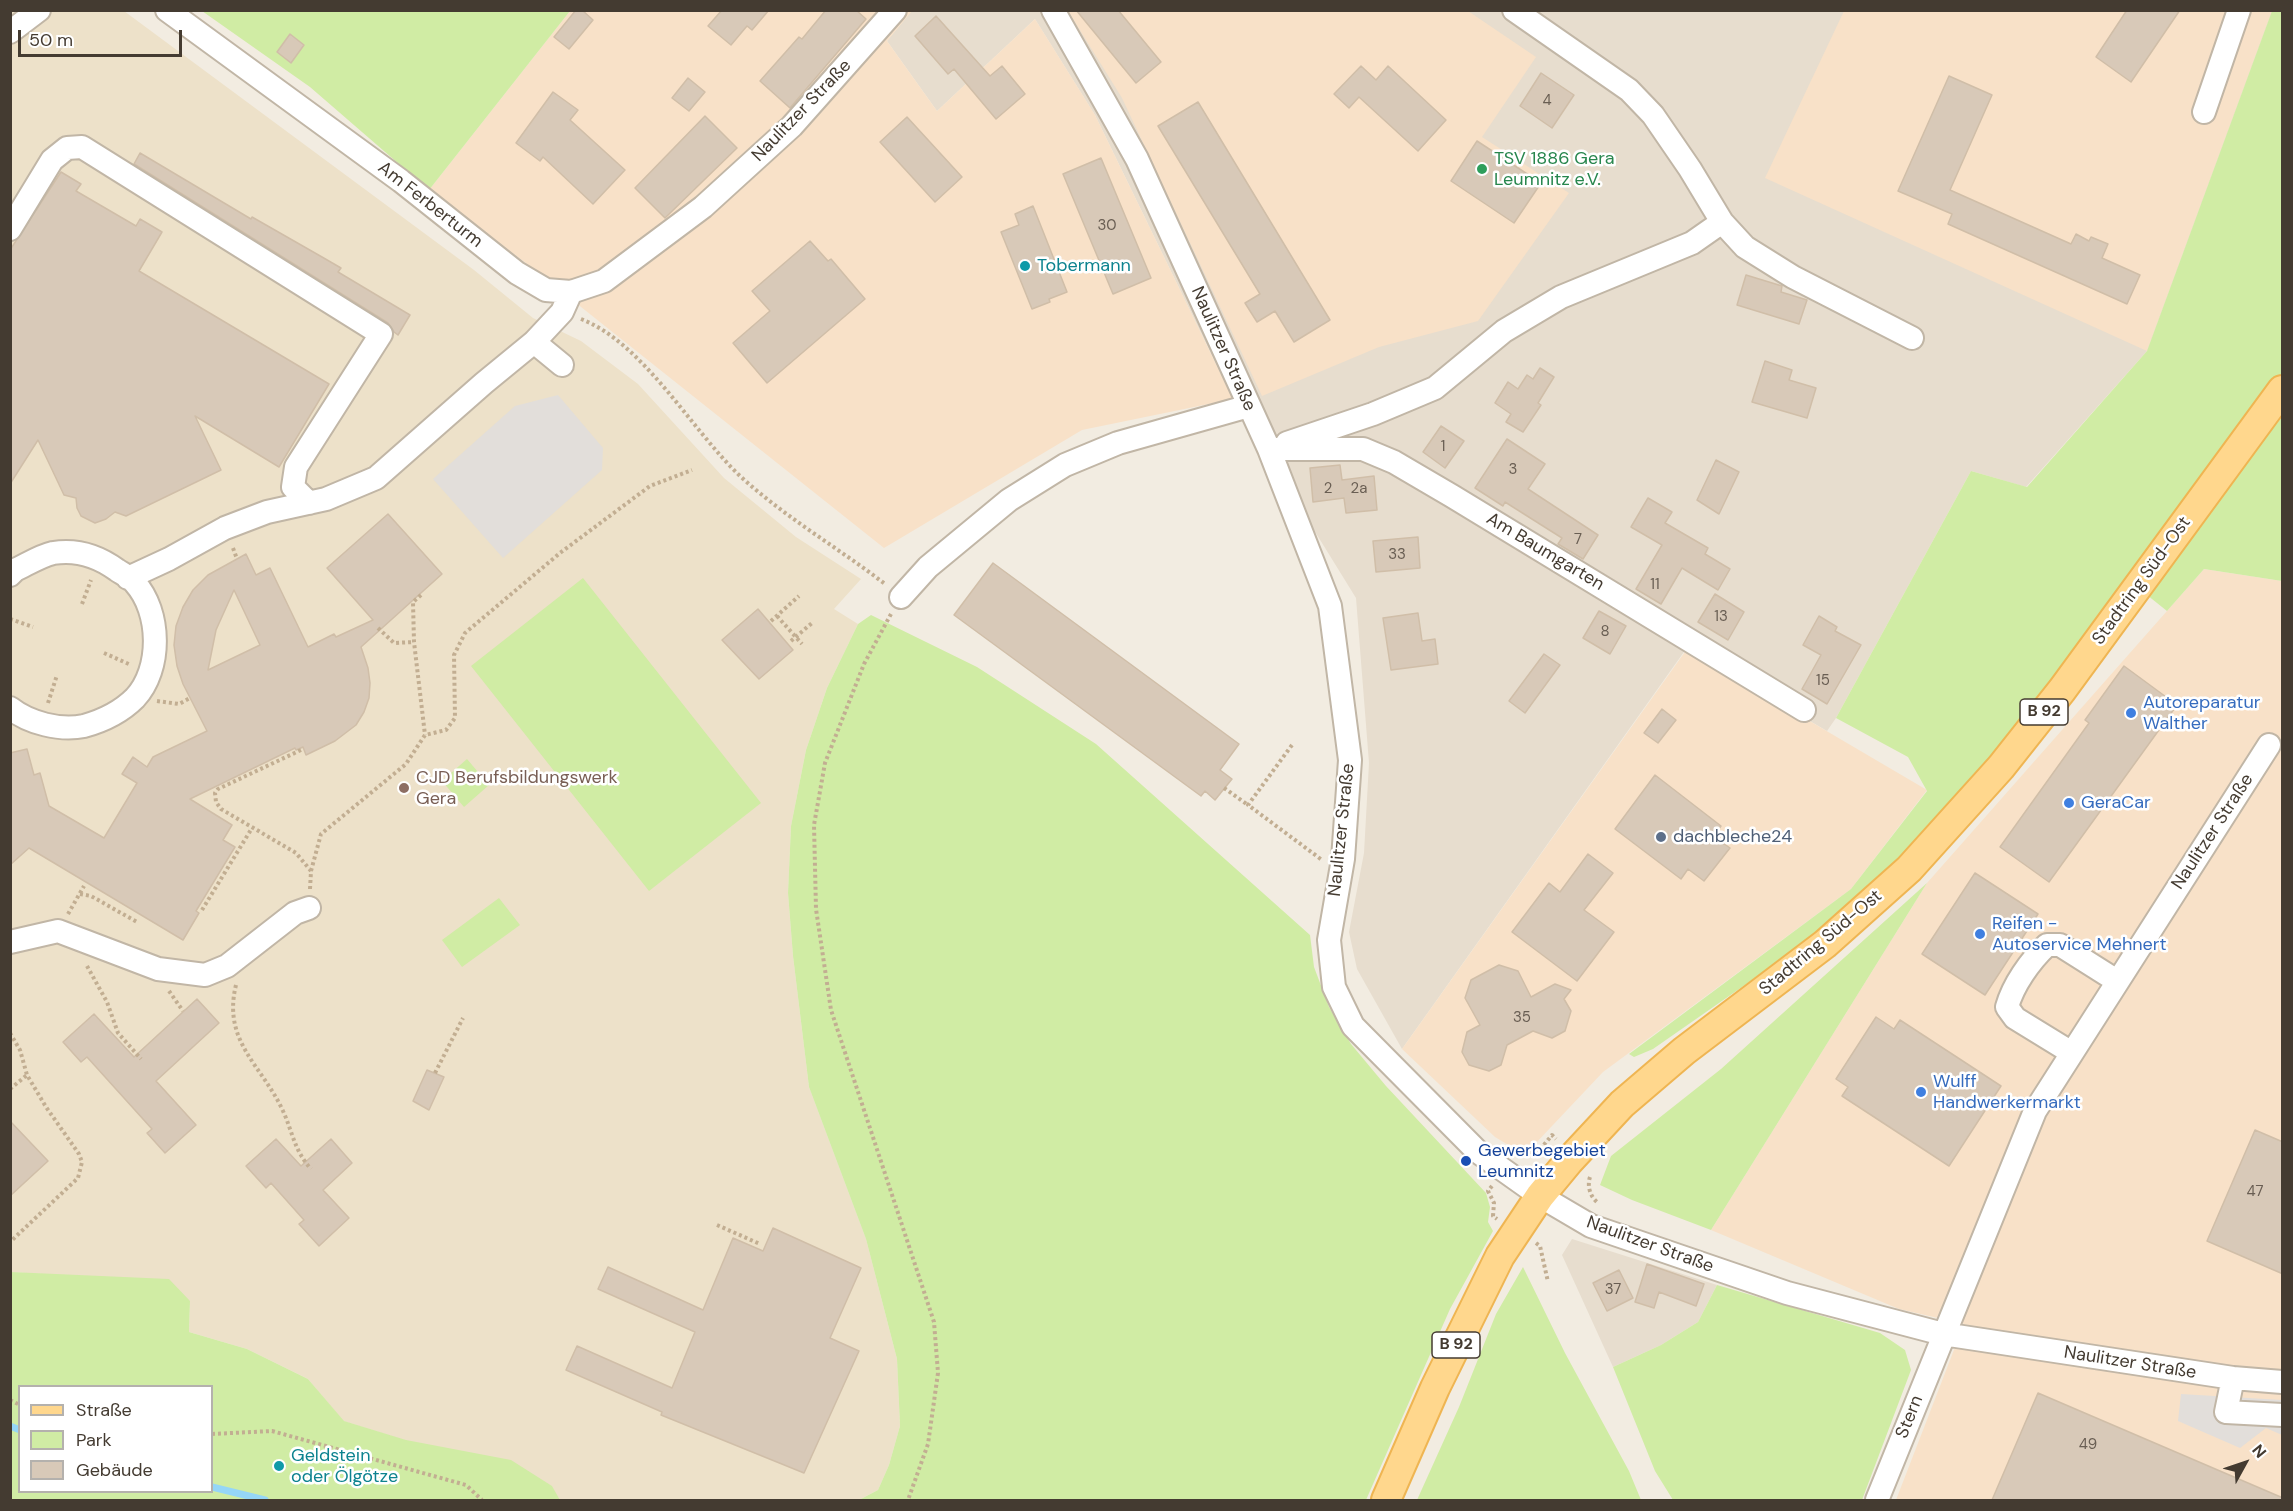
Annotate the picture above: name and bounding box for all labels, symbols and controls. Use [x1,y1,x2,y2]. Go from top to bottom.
scale bar [21,18,184,56]
text: 50 m [29,28,73,52]
street label: Naulitzer Straße [748,55,856,167]
house number: 4 [1542,92,1552,110]
place label: TSV 1886 Gera Leumnitz e.V. [1494,148,1615,190]
street label: Am Ferberturm [373,157,487,253]
marker: TSV 1886 Gera Leumnitz e.V. [1475,162,1489,176]
house number: 30 [1097,217,1117,235]
place label: Tobermann [1037,255,1131,277]
marker: Tobermann [1018,259,1032,273]
street label: Naulitzer Straße [1186,284,1260,414]
house number: 1 [1441,438,1445,456]
house number: 3 [1509,461,1517,479]
house number: 2 [1324,480,1332,498]
house number: 2a [1351,480,1367,498]
street label: Am Baumgarten [1482,508,1608,596]
street label: Stadtring Süd-Ost [2088,513,2196,649]
house number: 7 [1574,531,1582,549]
house number: 33 [1388,546,1406,564]
house number: 11 [1650,576,1660,594]
house number: 13 [1714,608,1728,626]
house number: 8 [1600,623,1610,641]
house number: 15 [1816,672,1830,690]
place label: Autoreparatur Walther [2143,692,2260,734]
road number: B 92 [2020,699,2068,725]
marker: Autoreparatur Walther [2124,706,2138,720]
street label: Naulitzer Straße [1324,762,1360,898]
place label: CJD Berufsbildungswerk Gera [416,767,618,810]
street label: Naulitzer Straße [2168,770,2258,894]
marker: CJD Berufsbildungswerk Gera [397,781,411,795]
place label: GeraCar [2081,792,2151,814]
marker: GeraCar [2062,796,2076,810]
place label: dachbleche24 [1673,826,1792,848]
marker: dachbleche24 [1654,830,1668,844]
street label: Stadtring Süd-Ost [1755,885,1887,1001]
place label: Reifen - Autoservice Mehnert [1992,913,2167,956]
marker: Reifen - Autoservice Mehnert [1973,927,1987,941]
house number: 35 [1513,1009,1531,1027]
place label: Wulff Handwerkermarkt [1933,1071,2081,1114]
marker: Wulff Handwerkermarkt [1914,1085,1928,1099]
place label: Gewerbegebiet Leumnitz [1478,1140,1606,1182]
marker: Gewerbegebiet Leumnitz [1459,1154,1473,1168]
house number: 47 [2246,1183,2264,1201]
street label: Naulitzer Straße [1584,1212,1716,1278]
house number: 37 [1605,1281,1621,1299]
road number: B 92 [1432,1332,1480,1358]
street label: Naulitzer Straße [2062,1342,2198,1384]
legend [18,1385,213,1493]
street label: Stern [1892,1392,1928,1442]
text: Straße [76,1398,132,1422]
text: Park [76,1428,112,1452]
north arrow [2215,1433,2275,1493]
house number: 49 [2079,1436,2097,1454]
text: N [2247,1440,2271,1462]
place label: Geldstein oder Ölgötze [291,1445,398,1488]
text: Gebäude [76,1458,153,1482]
marker: Geldstein oder Ölgötze [272,1459,286,1473]

